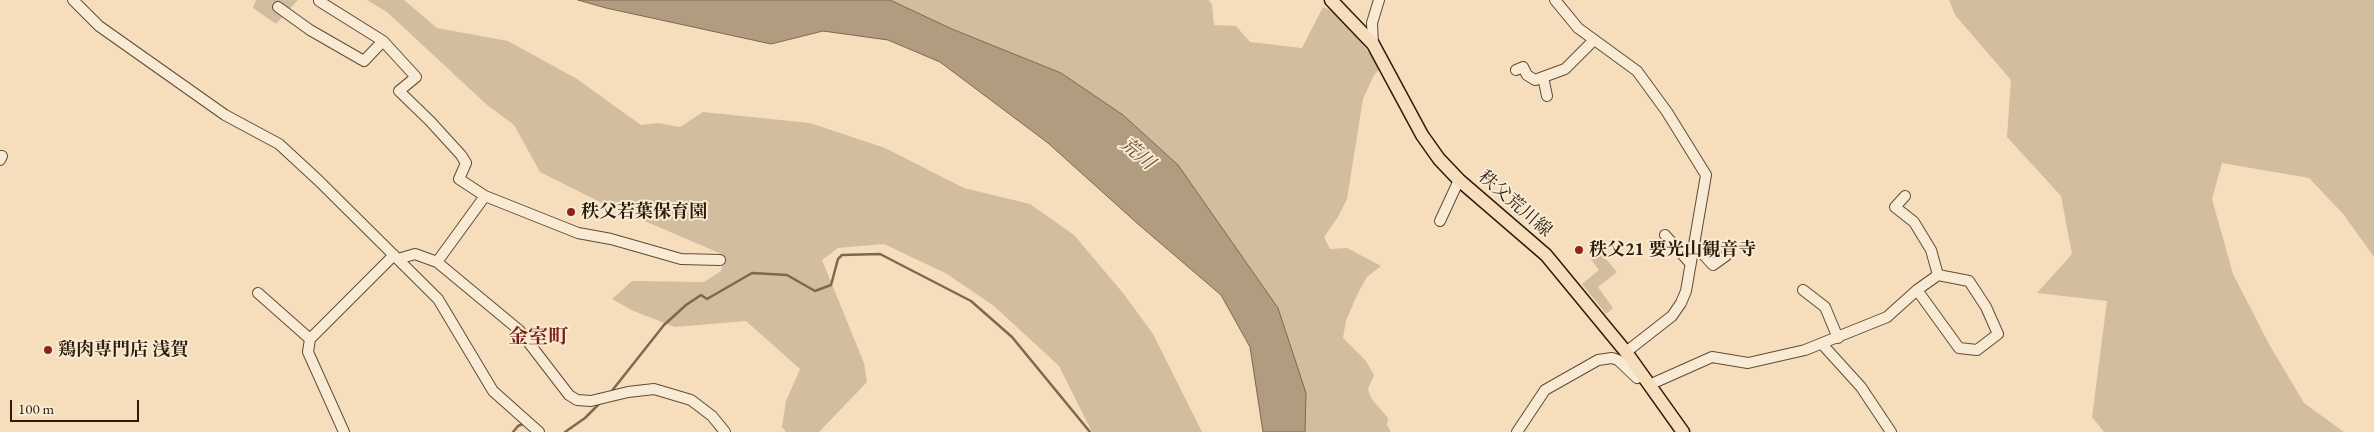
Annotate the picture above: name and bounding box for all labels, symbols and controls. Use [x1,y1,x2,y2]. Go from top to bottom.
water label: 荒川 [1115,133,1159,175]
street label: 秩父荒川線 [1474,166,1556,242]
place label: 秩父若葉保育園 [581,201,707,223]
marker: 秩父若葉保育園 [565,206,577,218]
place label: 秩父21 要光山観音寺 [1589,239,1756,261]
marker: 秩父21 要光山観音寺 [1573,244,1585,256]
district label: 金室町 [508,326,568,350]
place label: 鶏肉専門店 浅賀 [58,339,188,361]
marker: 鶏肉専門店 浅賀 [42,344,54,356]
scale bar [12,390,141,422]
text: 100 m [18,399,54,418]

